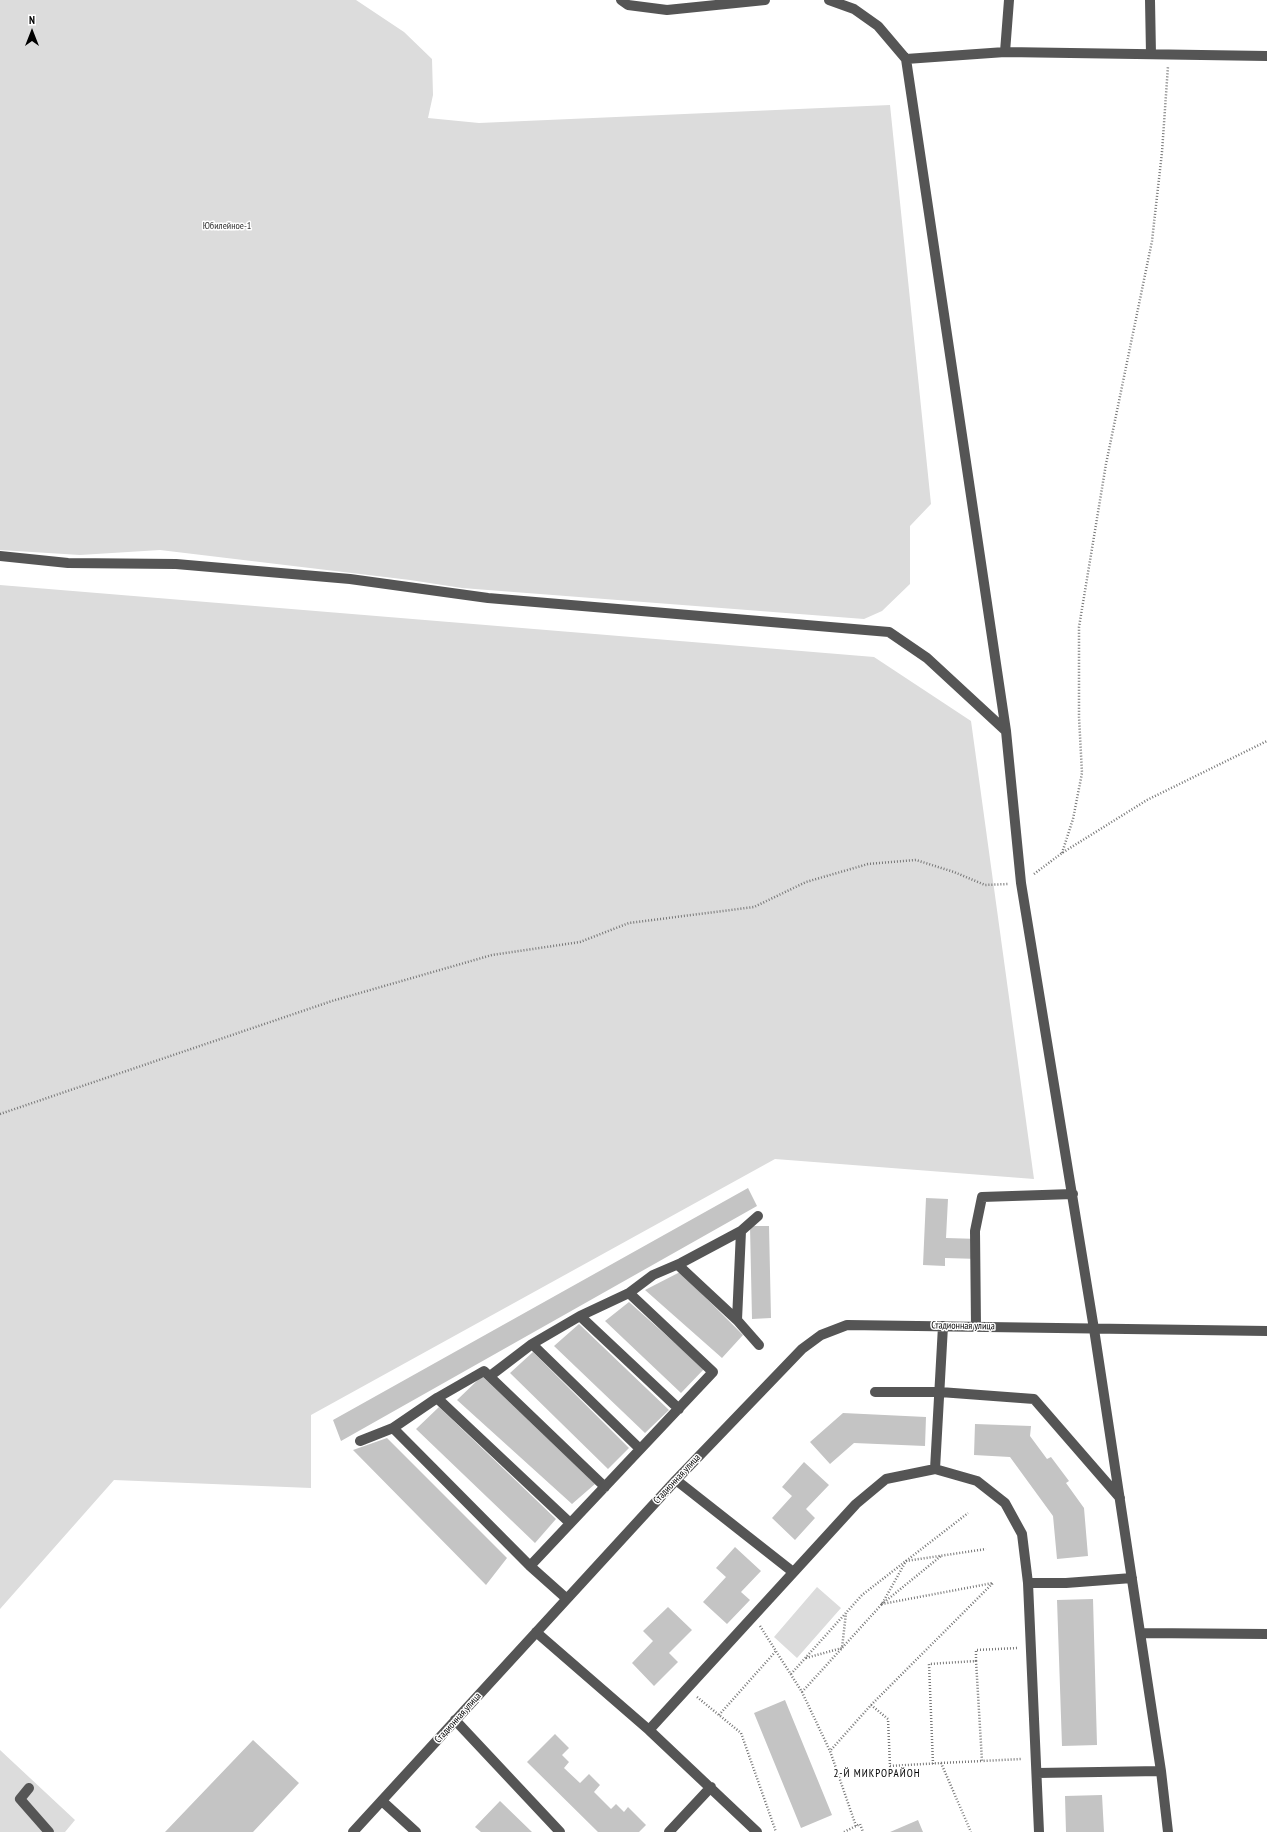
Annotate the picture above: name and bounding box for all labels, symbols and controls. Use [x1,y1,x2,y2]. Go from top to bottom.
north arrow [12,12,52,52]
text: N [29,13,35,27]
park label: Юбилейное-1 [203,220,251,232]
street label: Стадионная улица [931,1319,995,1333]
street label: Стадионная улица [651,1452,703,1506]
street label: Стадионная улица [432,1690,484,1746]
district label: 2-Й МИКРОРАЙОН [833,1767,921,1781]

